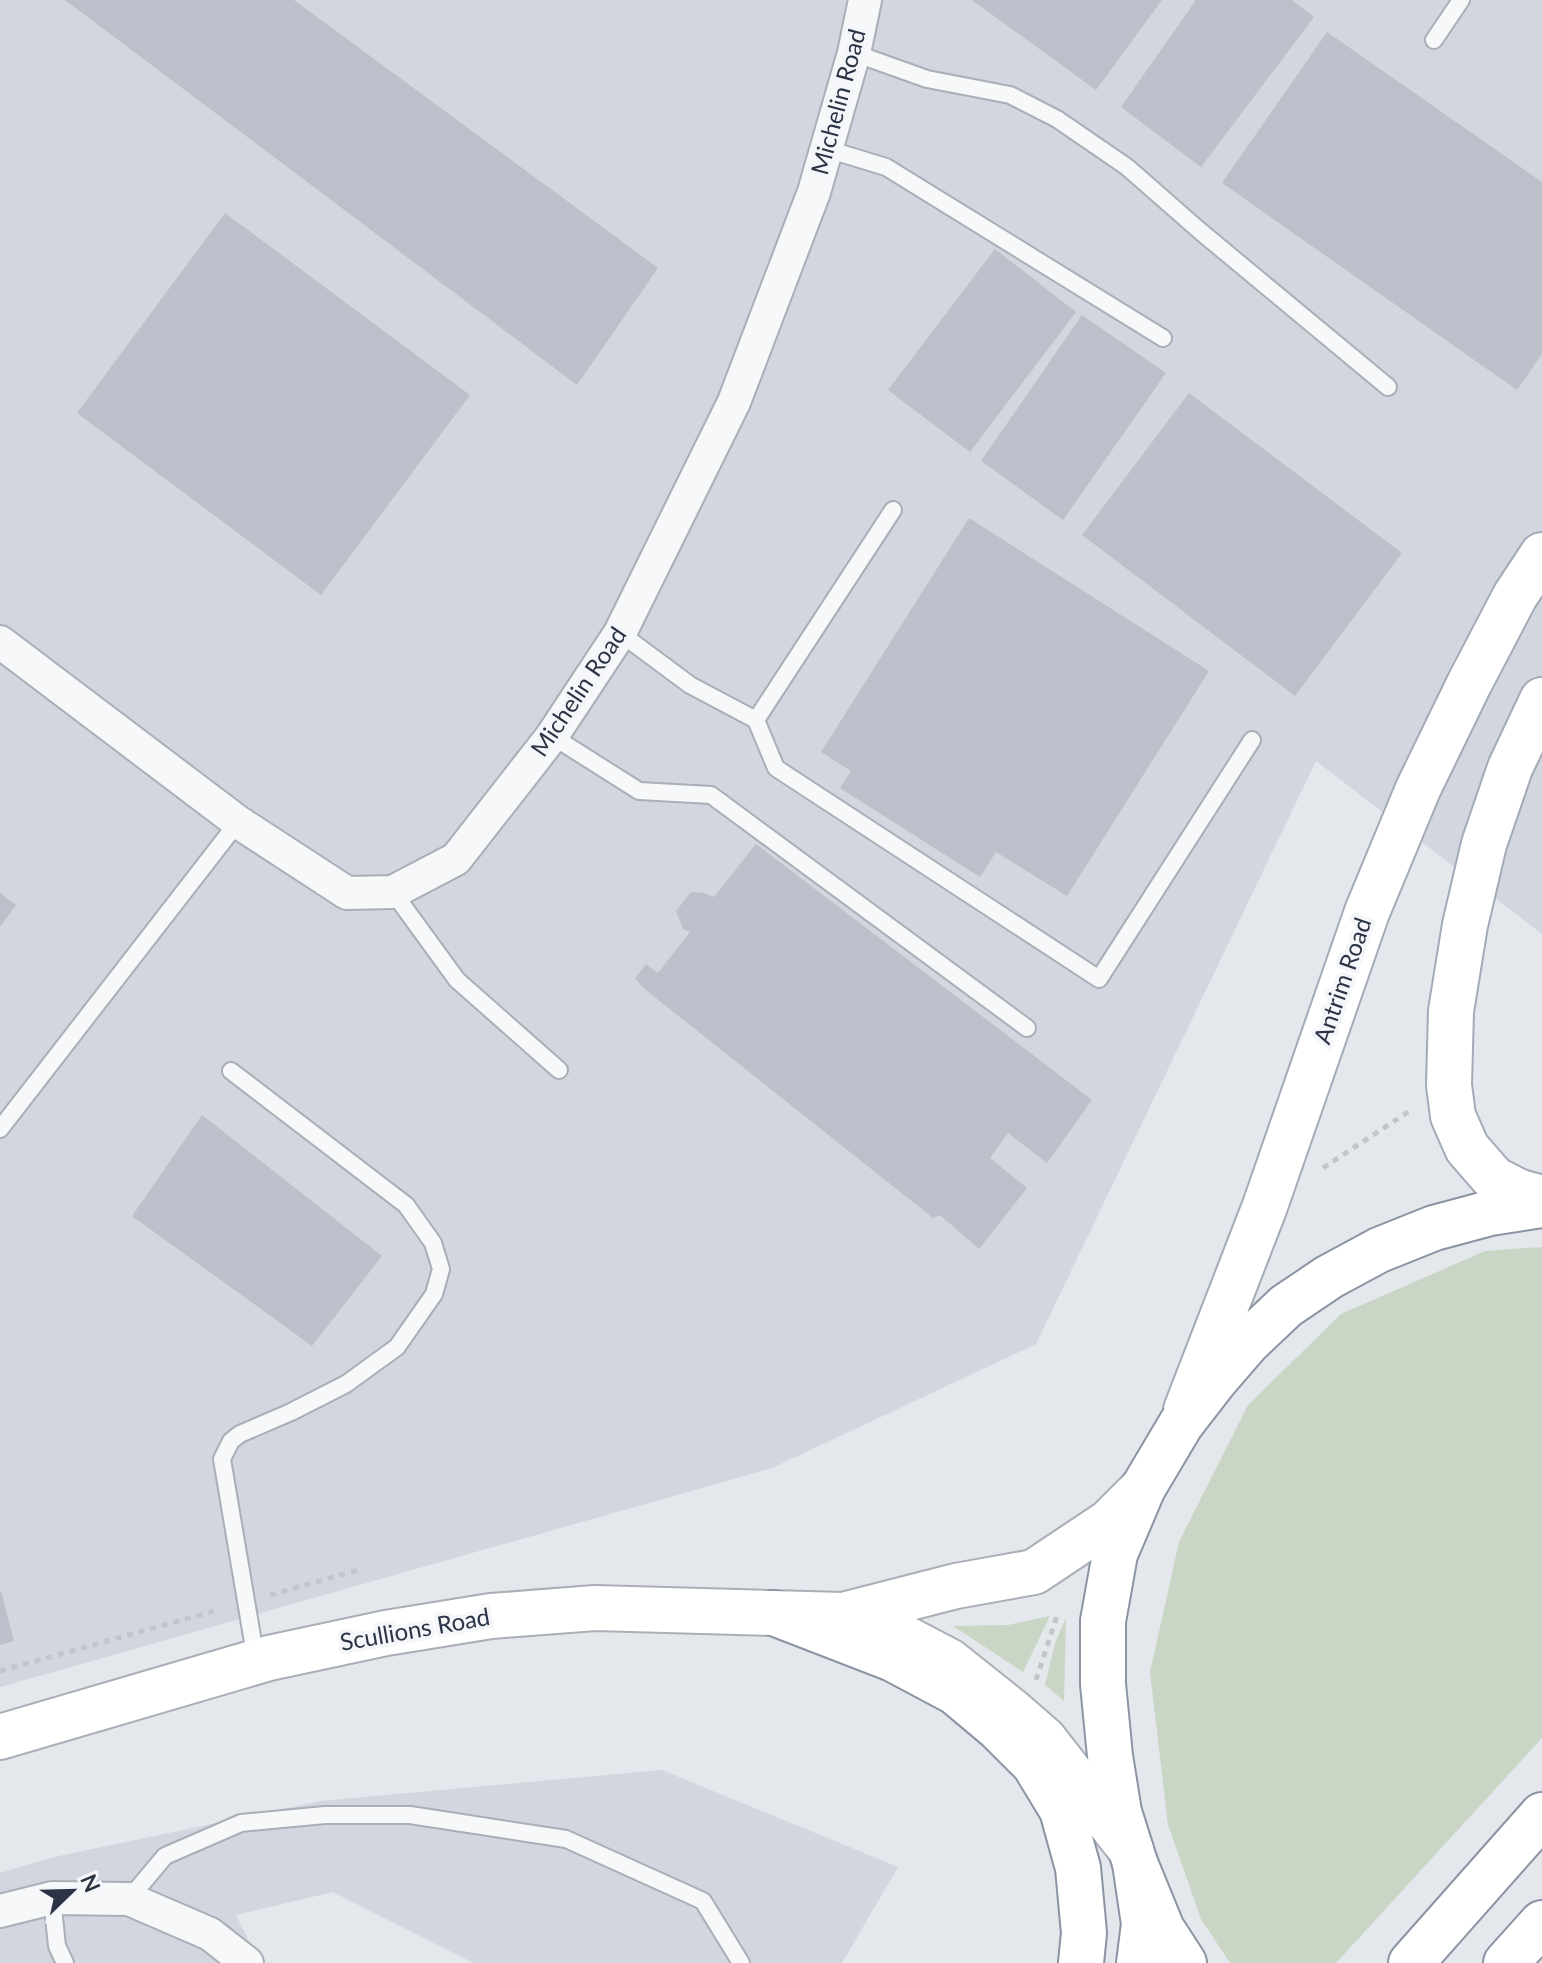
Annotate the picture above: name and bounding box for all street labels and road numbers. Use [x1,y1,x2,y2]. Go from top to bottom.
street label: Michelin Road [804,26,871,178]
street label: Michelin Road [524,621,632,761]
street label: Antrim Road [1306,914,1377,1047]
street label: Scullions Road [338,1601,492,1656]

